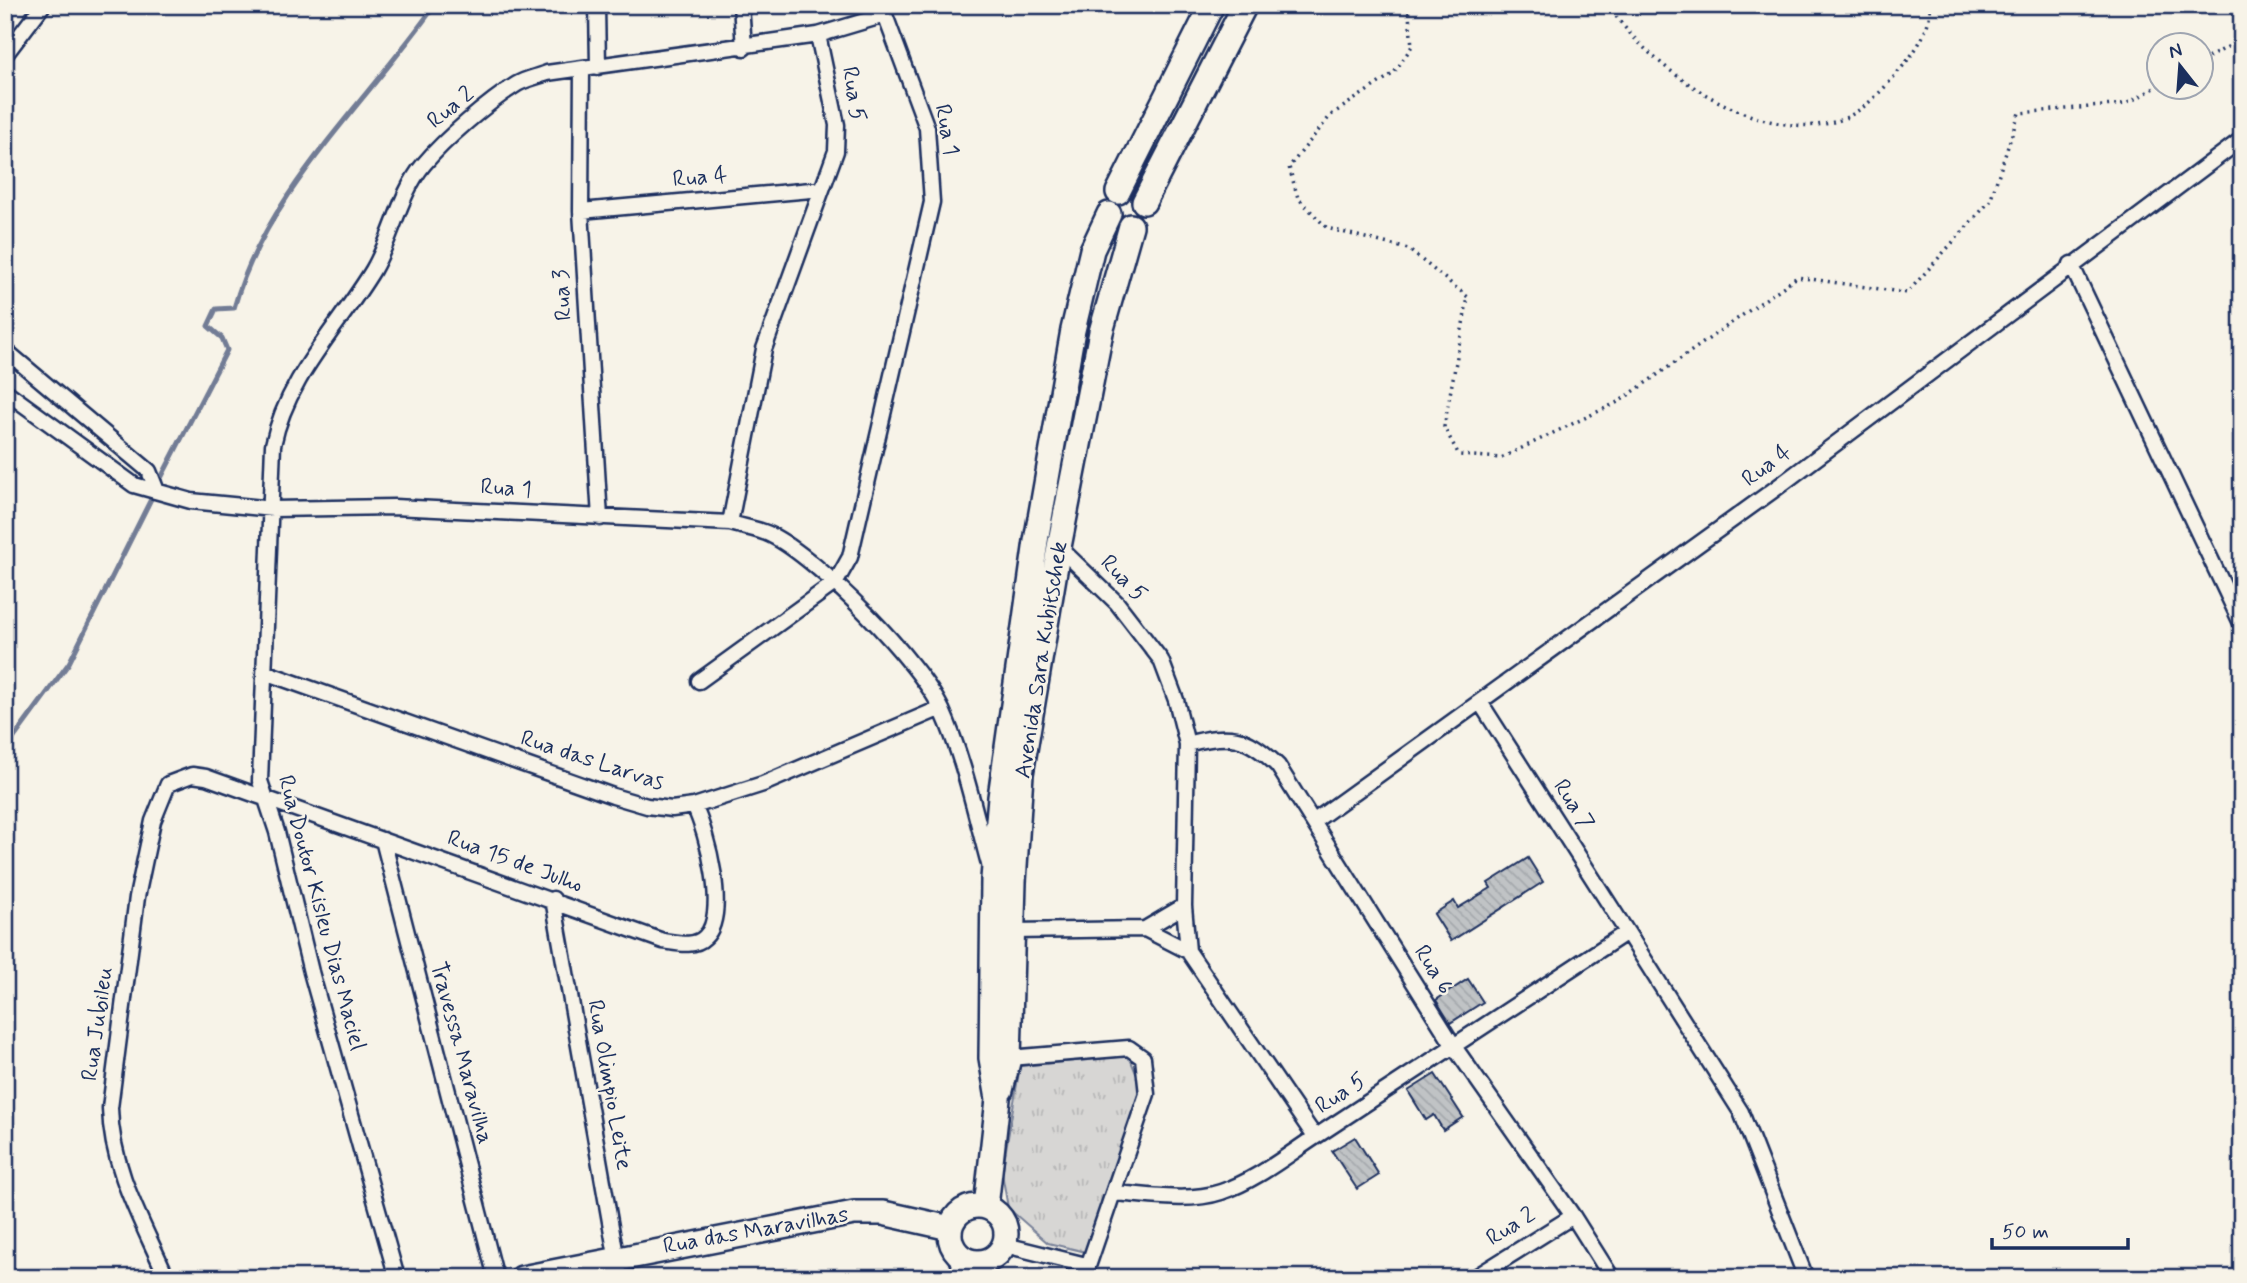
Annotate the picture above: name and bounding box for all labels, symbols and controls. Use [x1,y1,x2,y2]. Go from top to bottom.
north arrow [2146,32,2216,102]
text: N [2166,37,2185,65]
street label: Rua 5 [834,64,872,124]
street label: Rua 2 [421,80,481,136]
street label: Rua 1 [926,102,966,158]
street label: Rua 4 [671,161,729,195]
street label: Rua 3 [546,268,580,322]
street label: Rua 4 [1736,438,1798,494]
street label: Rua 1 [479,472,533,506]
street label: Avenida Sara Kubitschek [1008,539,1076,781]
street label: Rua 5 [1093,549,1153,609]
street label: Rua das Larvas [516,724,668,798]
street label: Rua Doutor Kisleu Dias Maciel [270,772,372,1054]
street label: Rua 7 [1545,774,1601,836]
street label: Rua 15 de Julho [443,824,587,900]
street label: Rua 6 [1406,940,1460,1000]
street label: Travessa Maravilha [422,959,500,1147]
street label: Rua Jubileu [75,965,121,1083]
street label: Rua Olimpio Leite [579,998,639,1172]
street label: Rua 5 [1310,1066,1372,1122]
street label: Rua das Maravilhas [661,1200,851,1262]
street label: Rua 2 [1481,1200,1541,1254]
scale bar [1992,1206,2128,1250]
text: 50 m [2002,1218,2049,1246]

